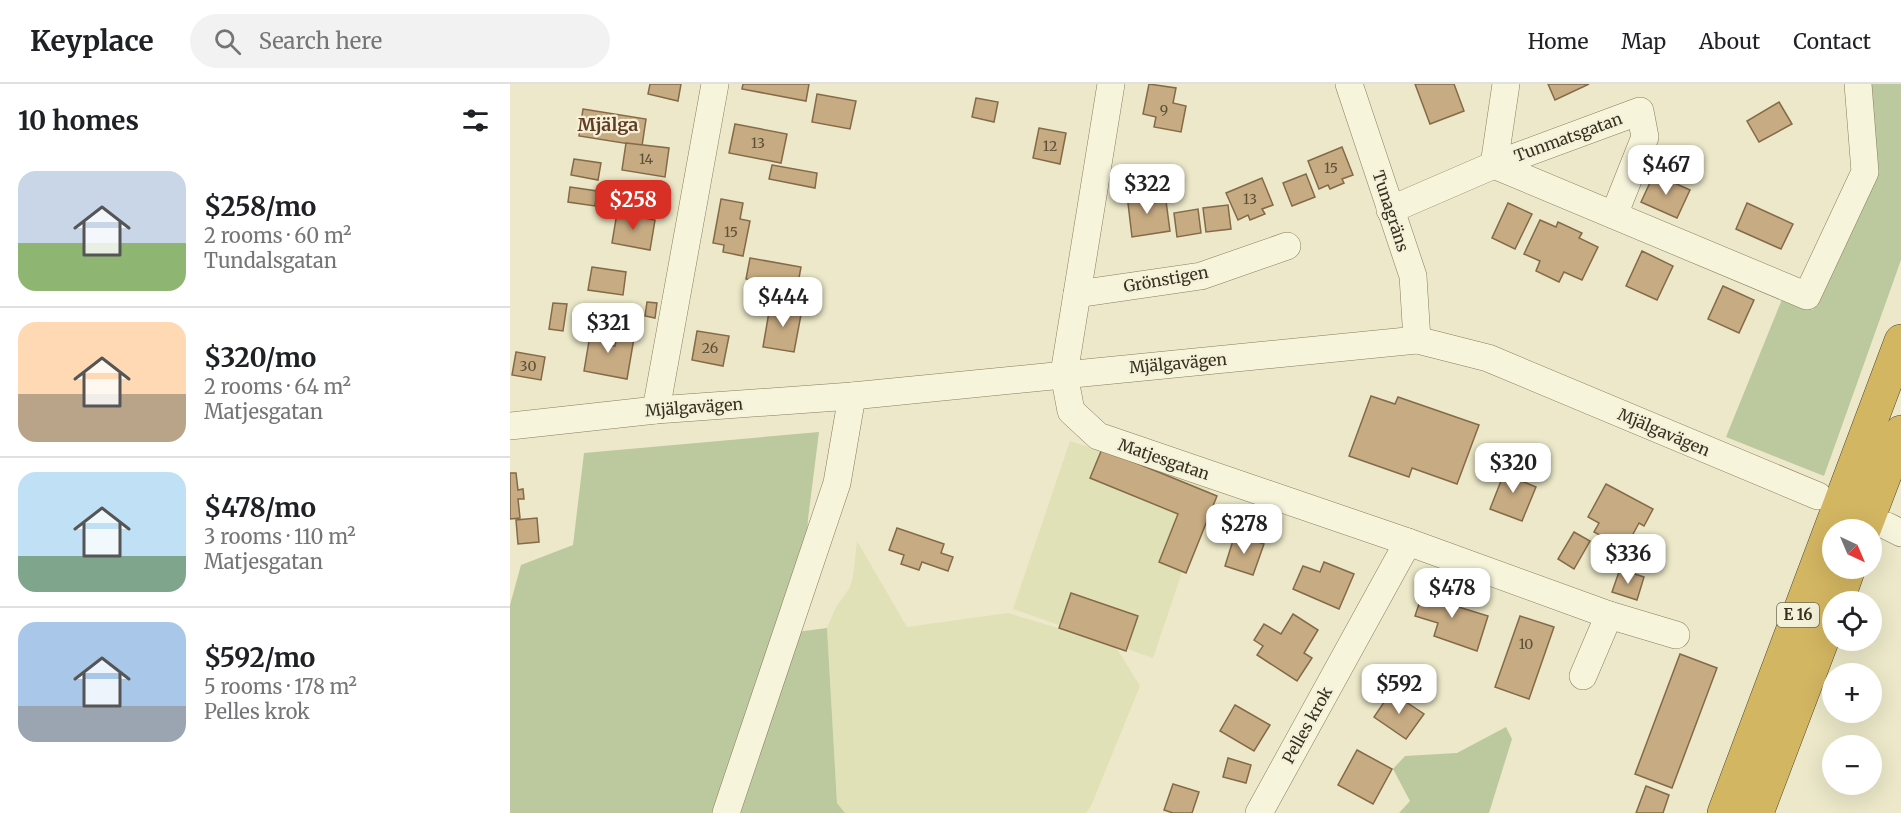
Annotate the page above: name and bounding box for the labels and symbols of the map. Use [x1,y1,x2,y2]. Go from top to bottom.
house number: 9 [1160,101,1168,119]
street label: Tunmatsgatan [1511,108,1625,166]
district label: Mjälga [578,113,638,136]
house number: 13 [751,134,765,152]
house number: 12 [1043,137,1057,155]
pin: $467 [1630,145,1702,196]
house number: 14 [639,150,653,168]
house number: 15 [1324,159,1338,177]
pin: $322 [1111,164,1183,215]
street label: Tunagräns [1368,168,1414,254]
pin: $258 [597,180,669,231]
house number: 13 [1243,190,1257,208]
house number: 15 [724,223,738,241]
street label: Grönstigen [1122,262,1210,296]
pin: $444 [747,277,819,328]
pin: $321 [572,303,644,354]
house number: 26 [702,339,718,357]
street label: Mjälgavägen [1128,349,1228,377]
house number: 30 [520,357,536,375]
street label: Mjälgavägen [644,394,744,420]
street label: Mjälgavägen [1615,404,1713,460]
street label: Matjesgatan [1116,434,1213,484]
pin: $320 [1477,443,1549,494]
pin: $278 [1208,504,1280,555]
north arrow [1822,519,1882,579]
pin: $336 [1592,534,1664,585]
pin: $478 [1416,568,1488,619]
road number: E 16 [1777,603,1819,627]
house number: 10 [1519,635,1533,653]
pin: $592 [1363,664,1435,715]
street label: Pelles krok [1278,682,1337,767]

